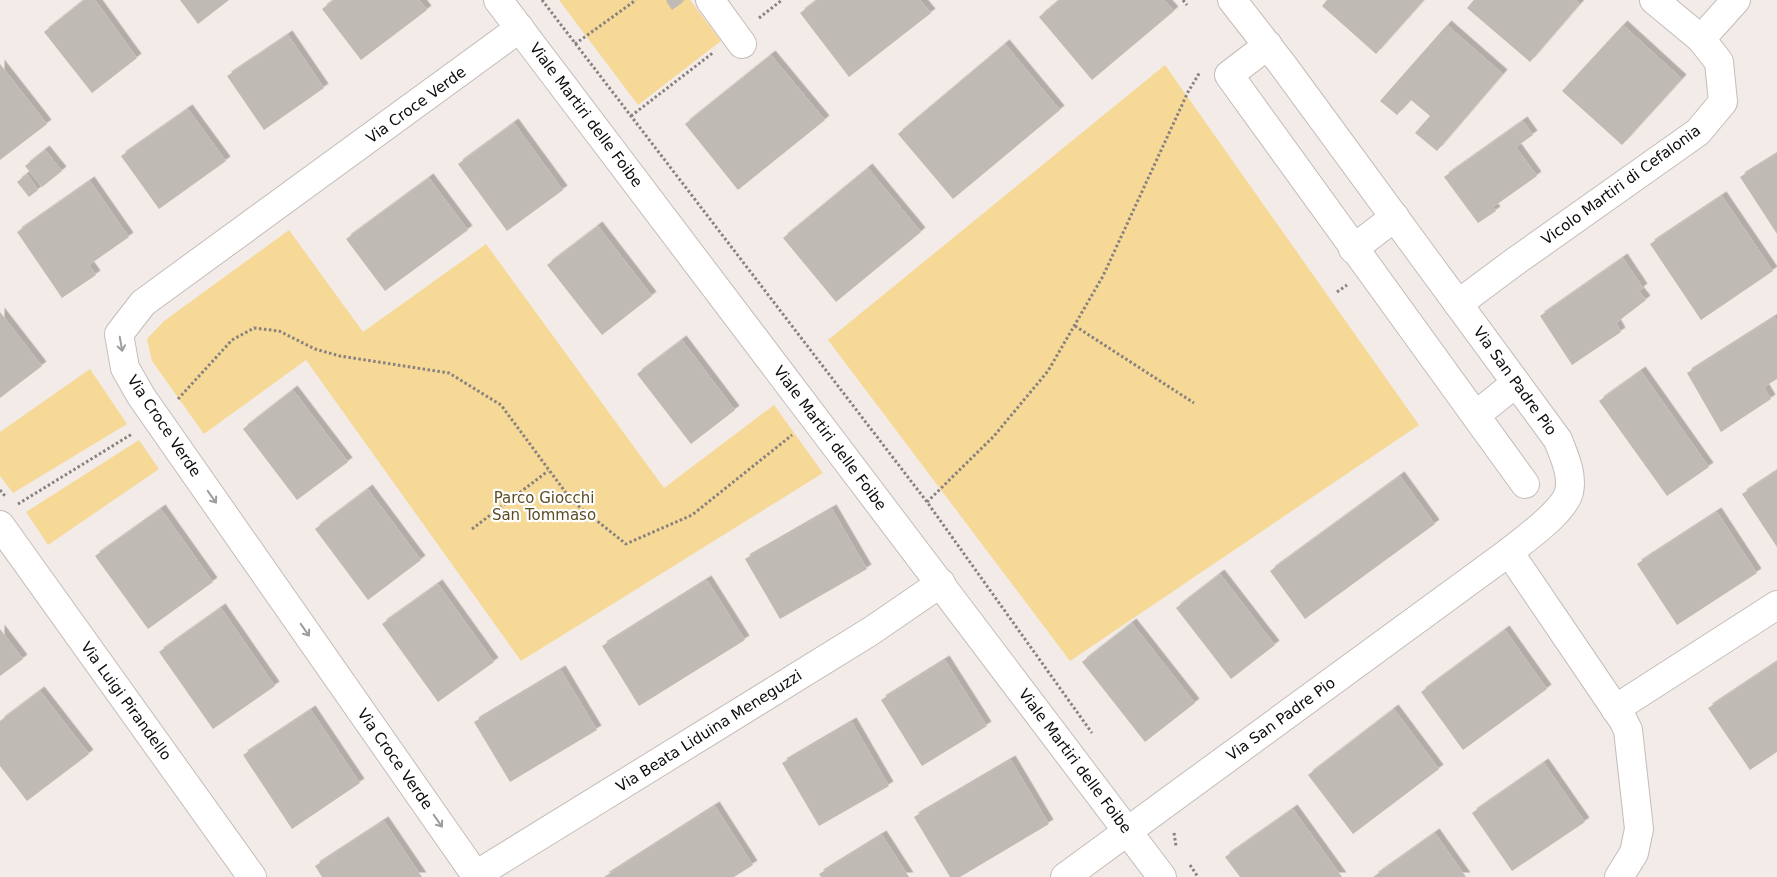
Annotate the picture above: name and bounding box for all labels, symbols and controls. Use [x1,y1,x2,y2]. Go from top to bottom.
street label: Viale Martiri delle Foibe [526,39,646,191]
street label: Via Croce Verde [363,63,469,147]
street label: Vicolo Martiri di Cefalonia [1538,121,1704,249]
street label: Via San Padre Pio [1470,323,1560,439]
one-way arrow [117,336,127,352]
street label: Viale Martiri delle Foibe [770,362,890,514]
street label: Via Croce Verde [123,372,205,480]
park label: Parco Giocchi San Tommaso [492,489,596,524]
one-way arrow [207,490,217,504]
one-way arrow [300,623,310,637]
street label: Via Luigi Pirandello [77,638,175,764]
street label: Via Beata Liduina Meneguzzi [613,666,805,796]
street label: Via San Padre Pio [1223,674,1339,764]
street label: Viale Martiri delle Foibe [1015,685,1135,837]
street label: Via Croce Verde [354,705,436,813]
one-way arrow [433,814,443,828]

